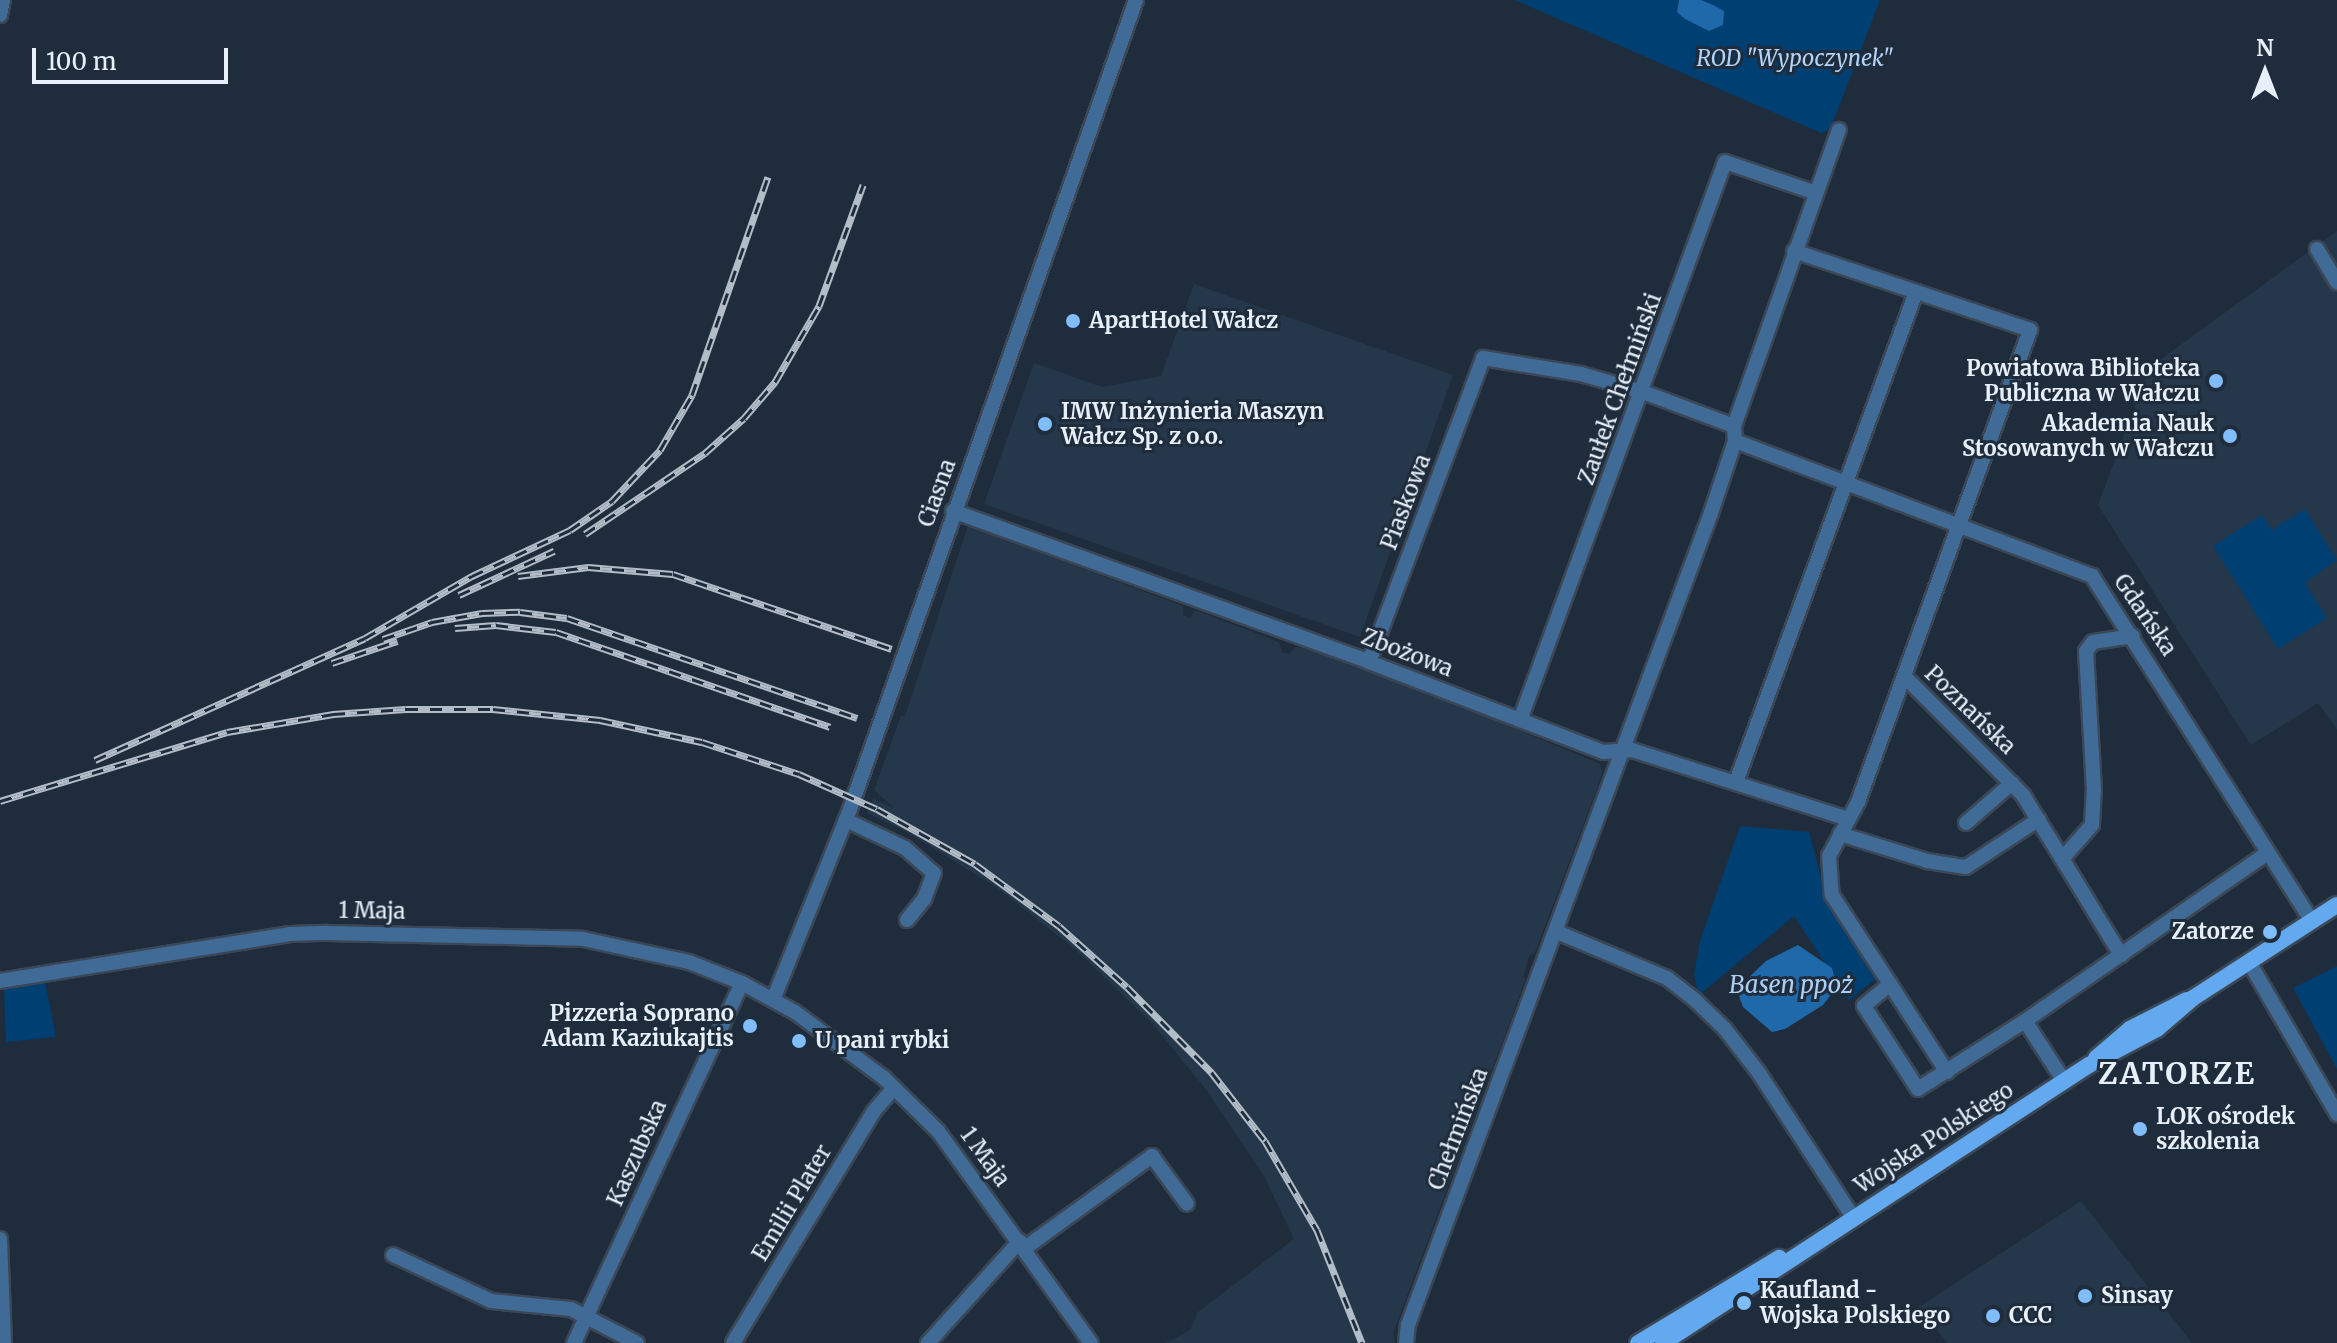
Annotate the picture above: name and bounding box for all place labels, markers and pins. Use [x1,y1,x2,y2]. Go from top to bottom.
place label: ApartHotel Wałcz [1089,308,1278,334]
marker: ApartHotel Wałcz [1064,312,1082,330]
place label: Powiatowa Biblioteka Publiczna w Wałczu [1966,355,2200,406]
marker: Powiatowa Biblioteka Publiczna w Wałczu [2207,372,2225,390]
place label: IMW Inżynieria Maszyn Wałcz Sp. z o.o. [1061,398,1324,450]
place label: Akademia Nauk Stosowanych w Wałczu [1962,410,2214,462]
marker: IMW Inżynieria Maszyn Wałcz Sp. z o.o. [1036,415,1054,433]
marker: Akademia Nauk Stosowanych w Wałczu [2221,427,2239,445]
place label: Zatorze [2172,919,2254,945]
marker: Zatorze [2261,923,2279,941]
place label: Pizzeria Soprano Adam Kaziukajtis [542,1000,734,1052]
marker: Pizzeria Soprano Adam Kaziukajtis [741,1017,759,1035]
place label: U pani rybki [815,1028,949,1054]
marker: U pani rybki [790,1032,808,1050]
place label: LOK ośrodek szkolenia [2156,1103,2295,1154]
marker: LOK ośrodek szkolenia [2131,1120,2149,1138]
place label: Kaufland - Wojska Polskiego [1760,1277,1950,1328]
place label: Sinsay [2101,1283,2173,1309]
marker: Sinsay [2076,1287,2094,1305]
marker: Kaufland - Wojska Polskiego [1735,1294,1753,1312]
place label: CCC [2009,1303,2052,1329]
marker: CCC [1984,1307,2002,1325]

